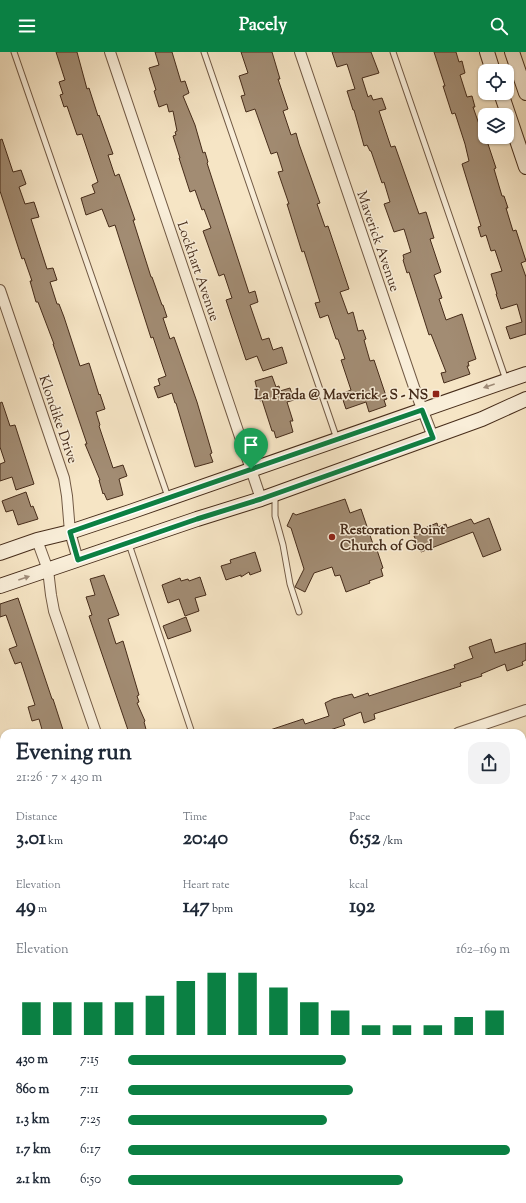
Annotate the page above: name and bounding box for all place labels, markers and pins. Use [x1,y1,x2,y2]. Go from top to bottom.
place label: La Prada @ Maverick - S - NS [254,386,428,406]
marker: La Prada @ Maverick - S - NS [431,389,441,399]
pin [234,428,268,469]
place label: Restoration Point Church of God [340,521,445,557]
marker: Restoration Point Church of God [327,532,337,542]

